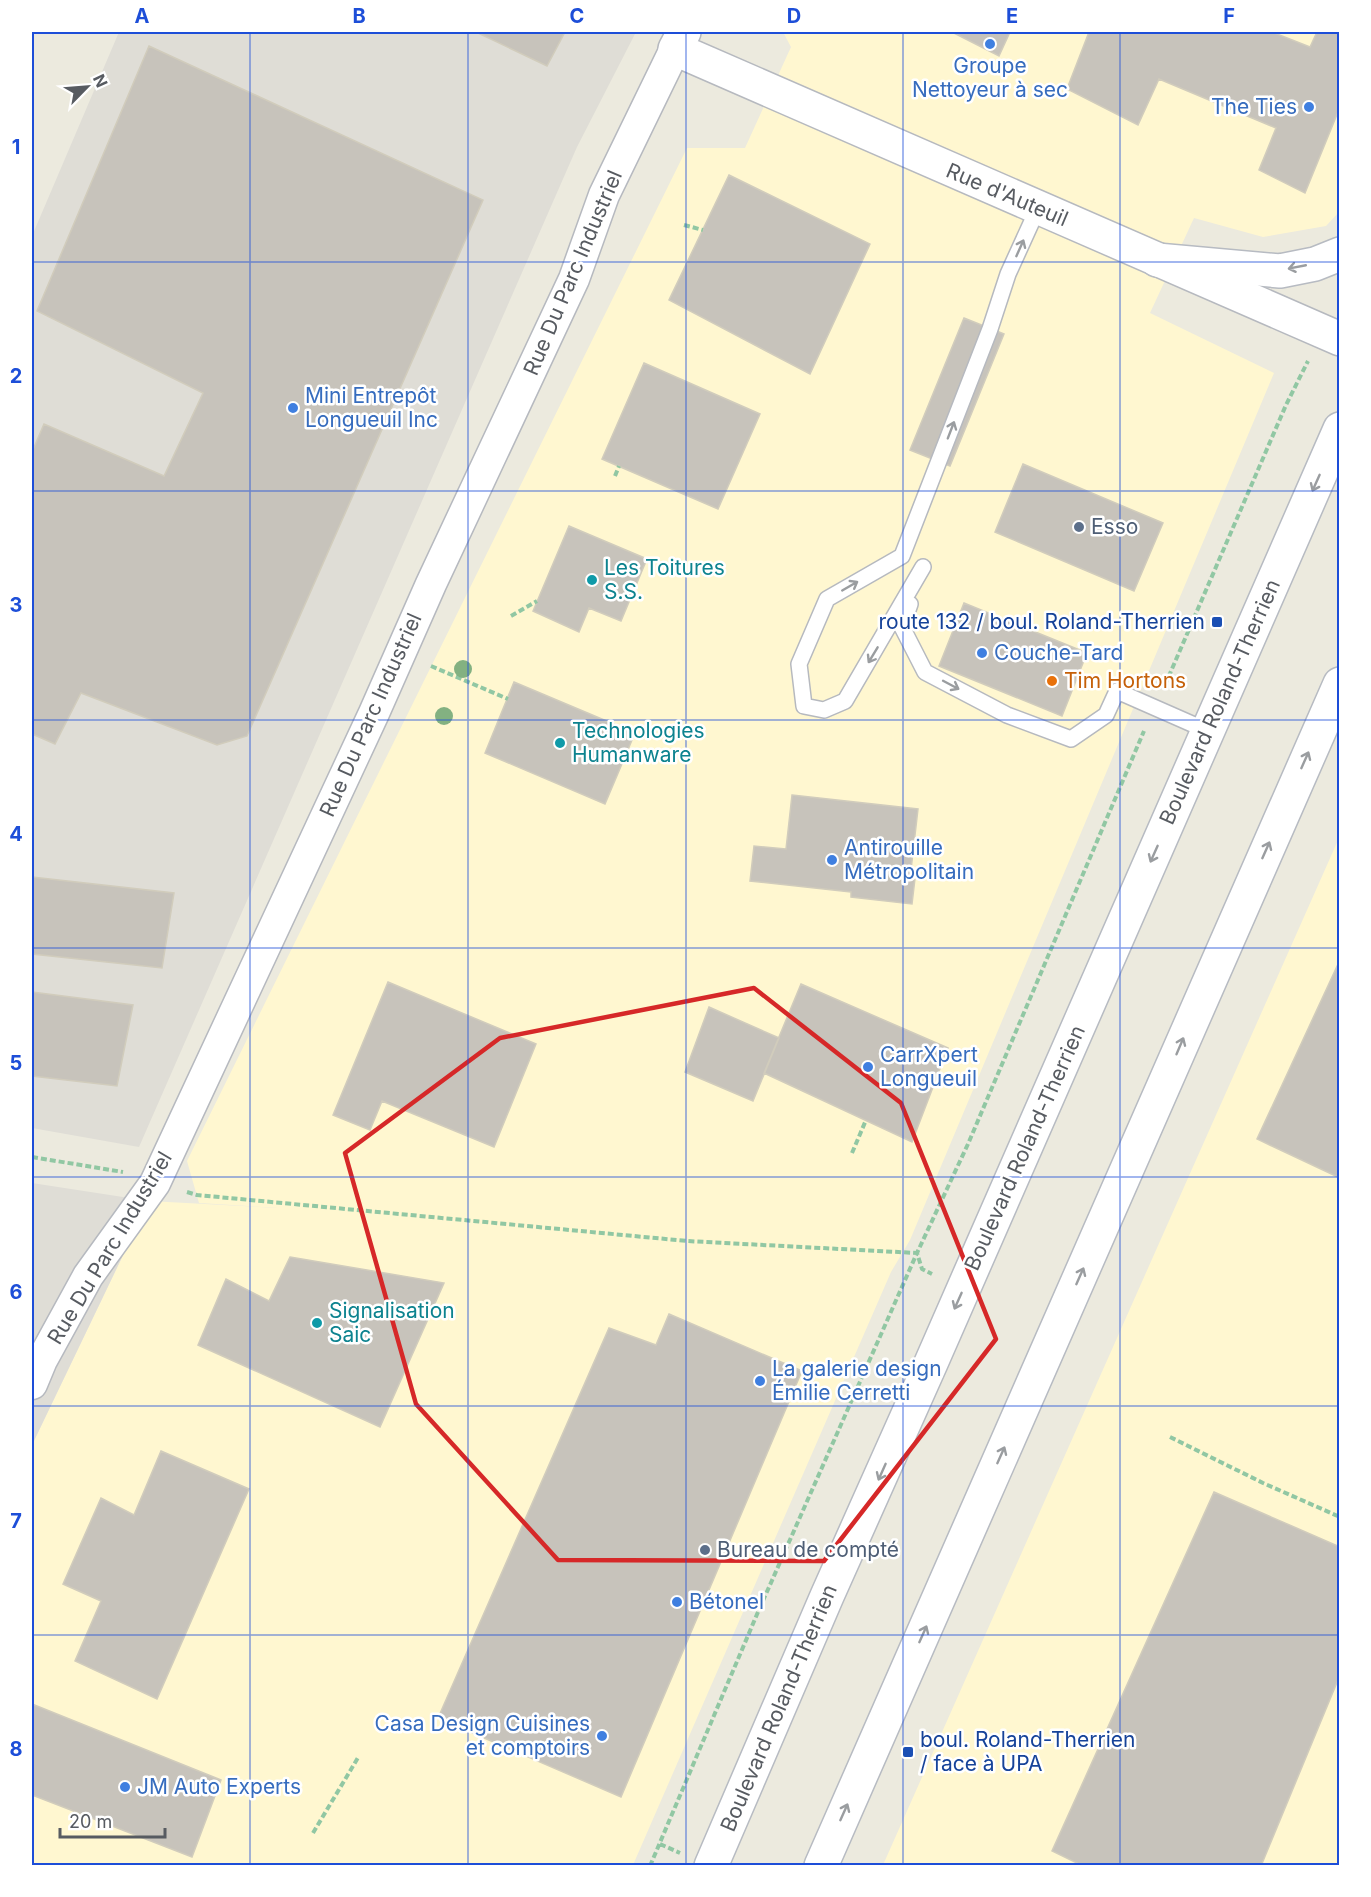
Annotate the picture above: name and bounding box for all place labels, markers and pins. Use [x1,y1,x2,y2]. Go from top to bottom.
marker: Groupe Nettoyeur à sec [983,37,997,51]
place label: Groupe Nettoyeur à sec [912,53,1068,102]
place label: The Ties [1211,94,1297,119]
marker: The Ties [1302,100,1316,114]
place label: Mini Entrepôt Longueuil Inc [305,383,438,432]
marker: Mini Entrepôt Longueuil Inc [286,401,300,415]
place label: Esso [1091,514,1138,539]
marker: Esso [1072,520,1086,534]
place label: Les Toitures S.S. [604,555,725,604]
marker: Les Toitures S.S. [585,573,599,587]
place label: route 132 / boul. Roland-Therrien [879,609,1205,634]
marker: route 132 / boul. Roland-Therrien [1210,615,1224,629]
place label: Couche-Tard [994,640,1123,665]
marker: Couche-Tard [975,646,989,660]
place label: Tim Hortons [1064,668,1186,693]
marker: Tim Hortons [1045,674,1059,688]
place label: Technologies Humanware [572,718,705,767]
marker: Technologies Humanware [553,736,567,750]
place label: Antirouille Métropolitain [844,835,974,884]
marker: Antirouille Métropolitain [825,853,839,867]
place label: CarrXpert Longueuil [880,1042,978,1091]
marker: CarrXpert Longueuil [861,1060,875,1074]
place label: Signalisation Saic [329,1298,455,1347]
marker: Signalisation Saic [310,1316,324,1330]
place label: La galerie design Émilie Cerretti [772,1356,942,1405]
marker: La galerie design Émilie Cerretti [753,1374,767,1388]
place label: Bureau de compté [717,1537,899,1562]
marker: Bureau de compté [698,1543,712,1557]
place label: Bétonel [689,1589,764,1614]
marker: Bétonel [670,1595,684,1609]
place label: Casa Design Cuisines et comptoirs [375,1711,590,1760]
place label: boul. Roland-Therrien / face à UPA [920,1727,1135,1776]
marker: Casa Design Cuisines et comptoirs [595,1729,609,1743]
marker: boul. Roland-Therrien / face à UPA [901,1745,915,1759]
place label: JM Auto Experts [137,1774,301,1799]
marker: JM Auto Experts [118,1780,132,1794]

